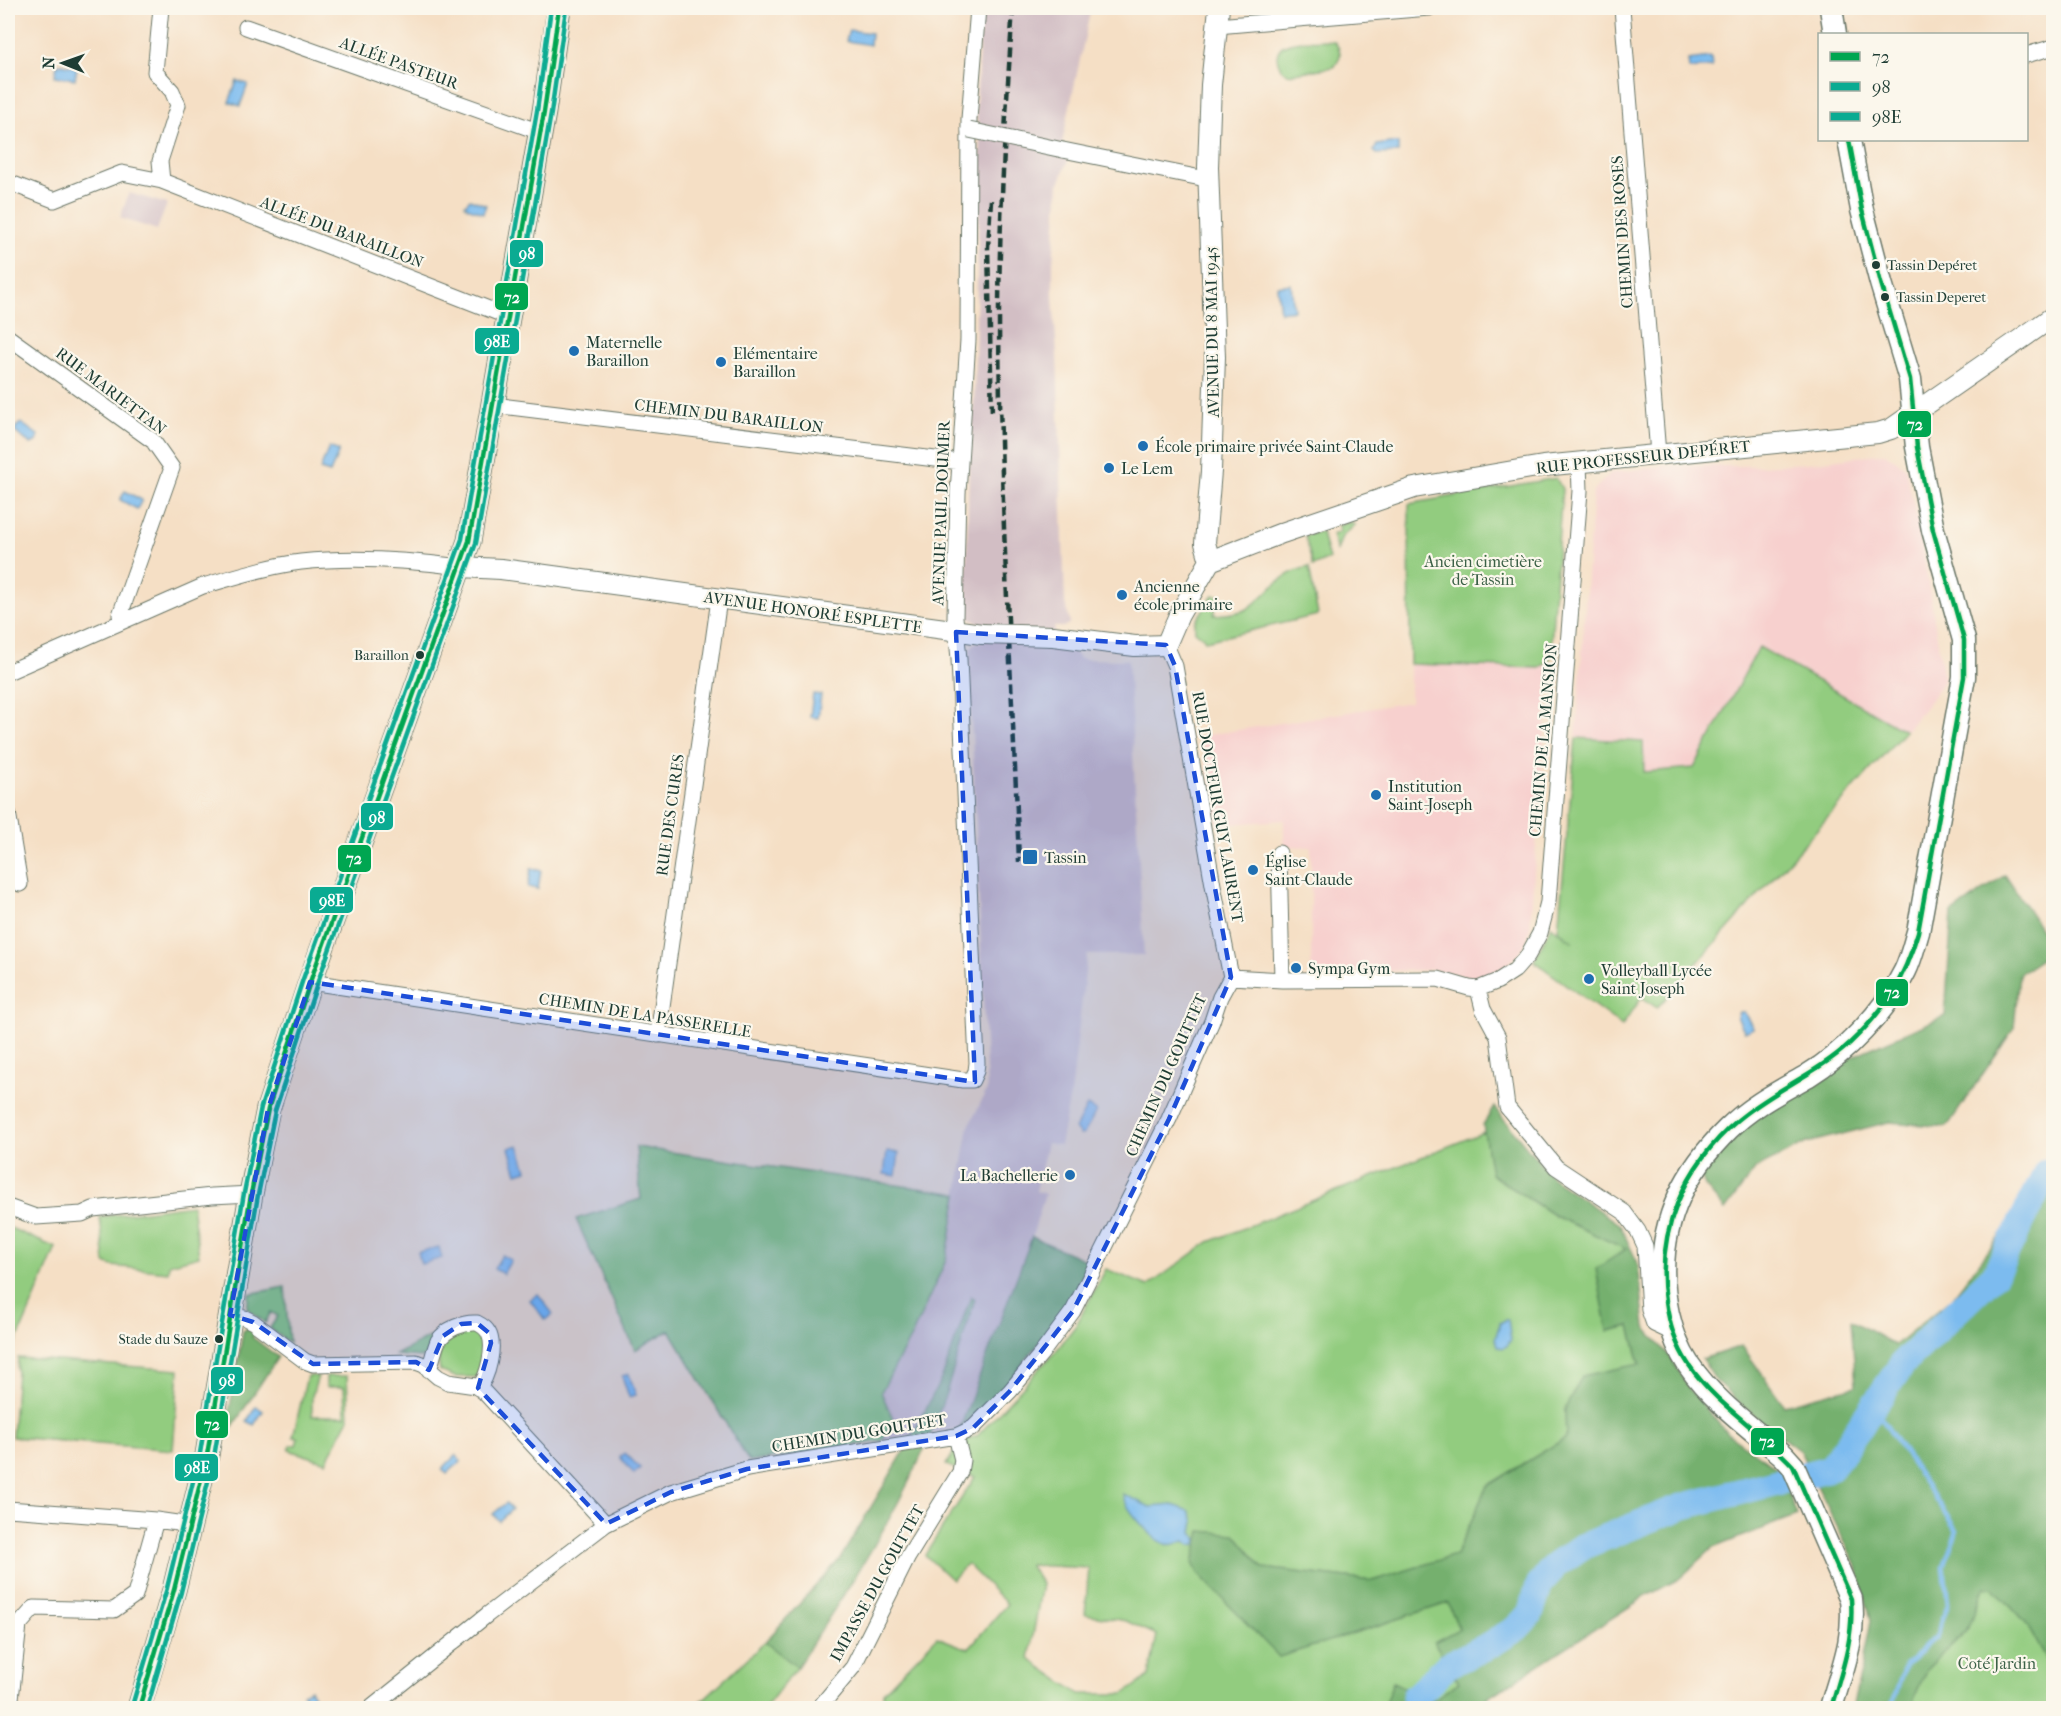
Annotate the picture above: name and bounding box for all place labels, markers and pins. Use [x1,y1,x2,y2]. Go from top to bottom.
place label: Tassin Depéret [1887,257,1977,274]
marker: Tassin Depéret [1870,259,1882,271]
place label: Tassin Deperet [1896,289,1986,306]
marker: Tassin Deperet [1879,291,1891,303]
place label: Maternelle Baraillon [586,333,662,370]
marker: Maternelle Baraillon [567,344,581,358]
place label: Elémentaire Baraillon [733,344,818,381]
marker: Elémentaire Baraillon [714,355,728,369]
place label: École primaire privée Saint-Claude [1155,436,1394,456]
marker: École primaire privée Saint-Claude [1136,439,1150,453]
place label: Le Lem [1121,459,1174,478]
marker: Le Lem [1102,461,1116,475]
place label: Ancienne école primaire [1133,577,1233,614]
marker: Ancienne école primaire [1115,588,1129,602]
place label: Baraillon [354,647,409,664]
marker: Baraillon [414,649,426,661]
place label: Institution Saint-Joseph [1388,777,1473,814]
marker: Institution Saint-Joseph [1369,788,1383,802]
marker: Tassin [1021,848,1039,866]
place label: Tassin [1044,848,1087,867]
place label: Église Saint-Claude [1265,851,1353,889]
marker: Église Saint-Claude [1246,863,1260,877]
place label: Sympa Gym [1308,959,1391,978]
marker: Sympa Gym [1289,961,1303,975]
place label: Volleyball Lycée Saint Joseph [1600,961,1712,998]
marker: Volleyball Lycée Saint Joseph [1582,972,1596,986]
place label: La Bachellerie [960,1166,1058,1185]
marker: La Bachellerie [1063,1168,1077,1182]
place label: Stade du Sauze [119,1331,208,1348]
marker: Stade du Sauze [213,1333,225,1345]

